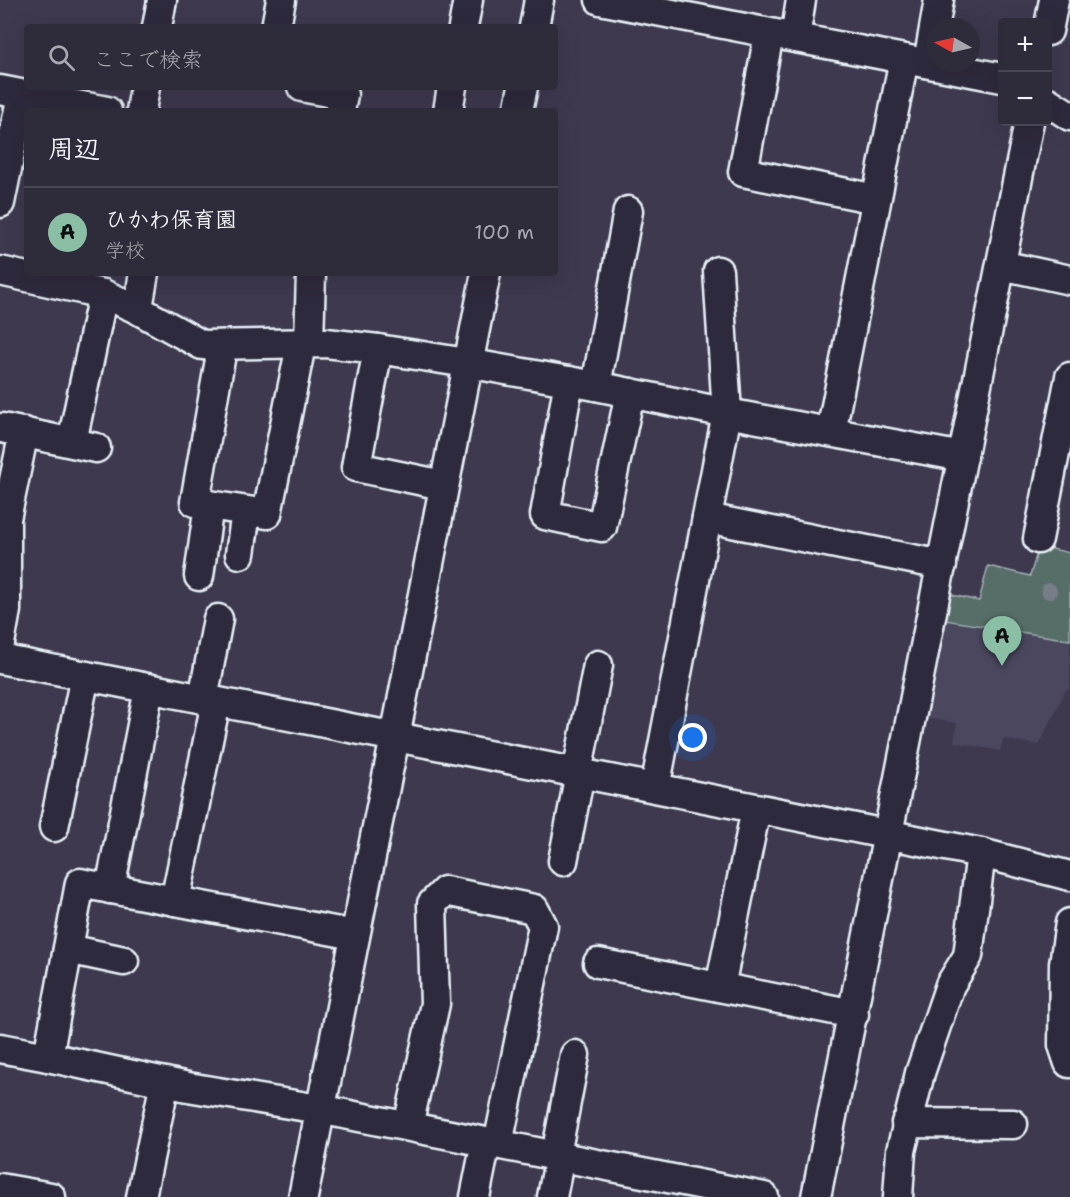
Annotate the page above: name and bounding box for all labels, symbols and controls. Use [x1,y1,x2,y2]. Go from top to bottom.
north arrow [926,18,980,72]
map controls [998,18,1052,126]
button: + [998,18,1052,72]
search box [24,24,558,90]
icon: search [45,41,78,74]
text: ここで検索 [93,45,203,74]
button: − [998,72,1052,126]
text: 周辺 [48,131,100,166]
text: ひかわ保育園 [105,205,237,234]
text: A [60,219,75,245]
text: 100 m [474,219,534,245]
text: 学校 [105,237,145,263]
pin: A [982,616,1022,666]
your location [678,723,707,752]

